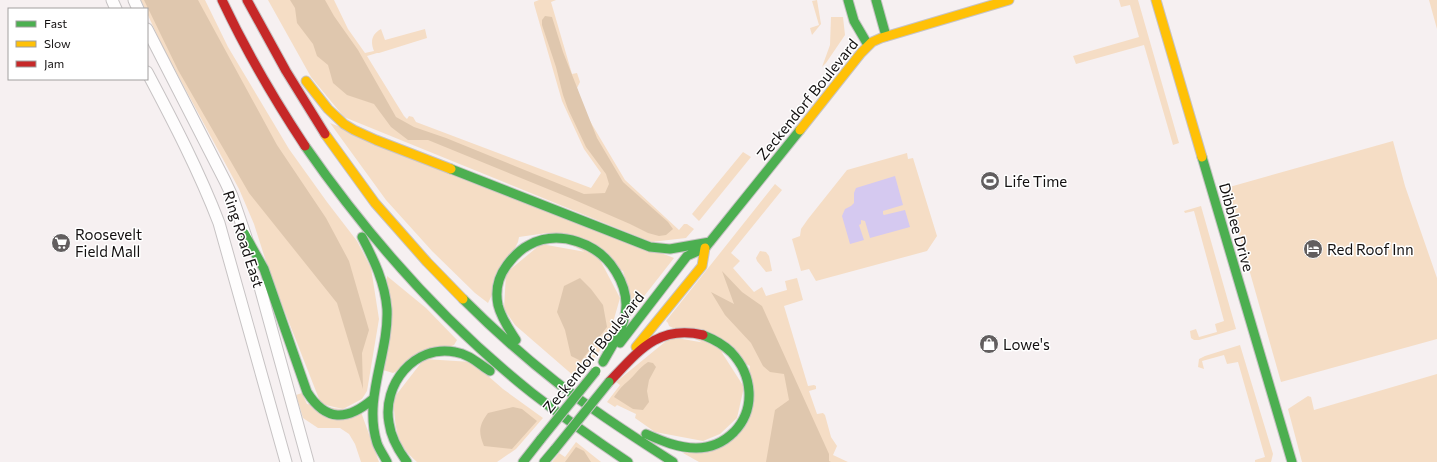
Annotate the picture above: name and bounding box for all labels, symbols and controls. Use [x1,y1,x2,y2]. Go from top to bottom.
legend [8,8,148,80]
text: Fast [44,16,67,30]
street label: Zeckendorf Boulevard [753,35,861,163]
text: Slow [44,36,71,50]
text: Jam [44,56,64,71]
sports icon: Life Time [979,170,1001,192]
place label: Life Time [1004,172,1067,190]
street label: Dibblee Drive [1216,181,1258,273]
street label: Ring Road East [220,188,268,290]
place label: Roosevelt Field Mall [75,225,142,260]
supermarket icon: Roosevelt Field Mall [50,232,72,254]
hotel icon: Red Roof Inn [1302,238,1324,260]
place label: Red Roof Inn [1327,240,1414,258]
street label: Zeckendorf Boulevard [539,288,647,416]
shop icon: Lowe's [978,333,1000,355]
place label: Lowe's [1003,335,1050,353]

